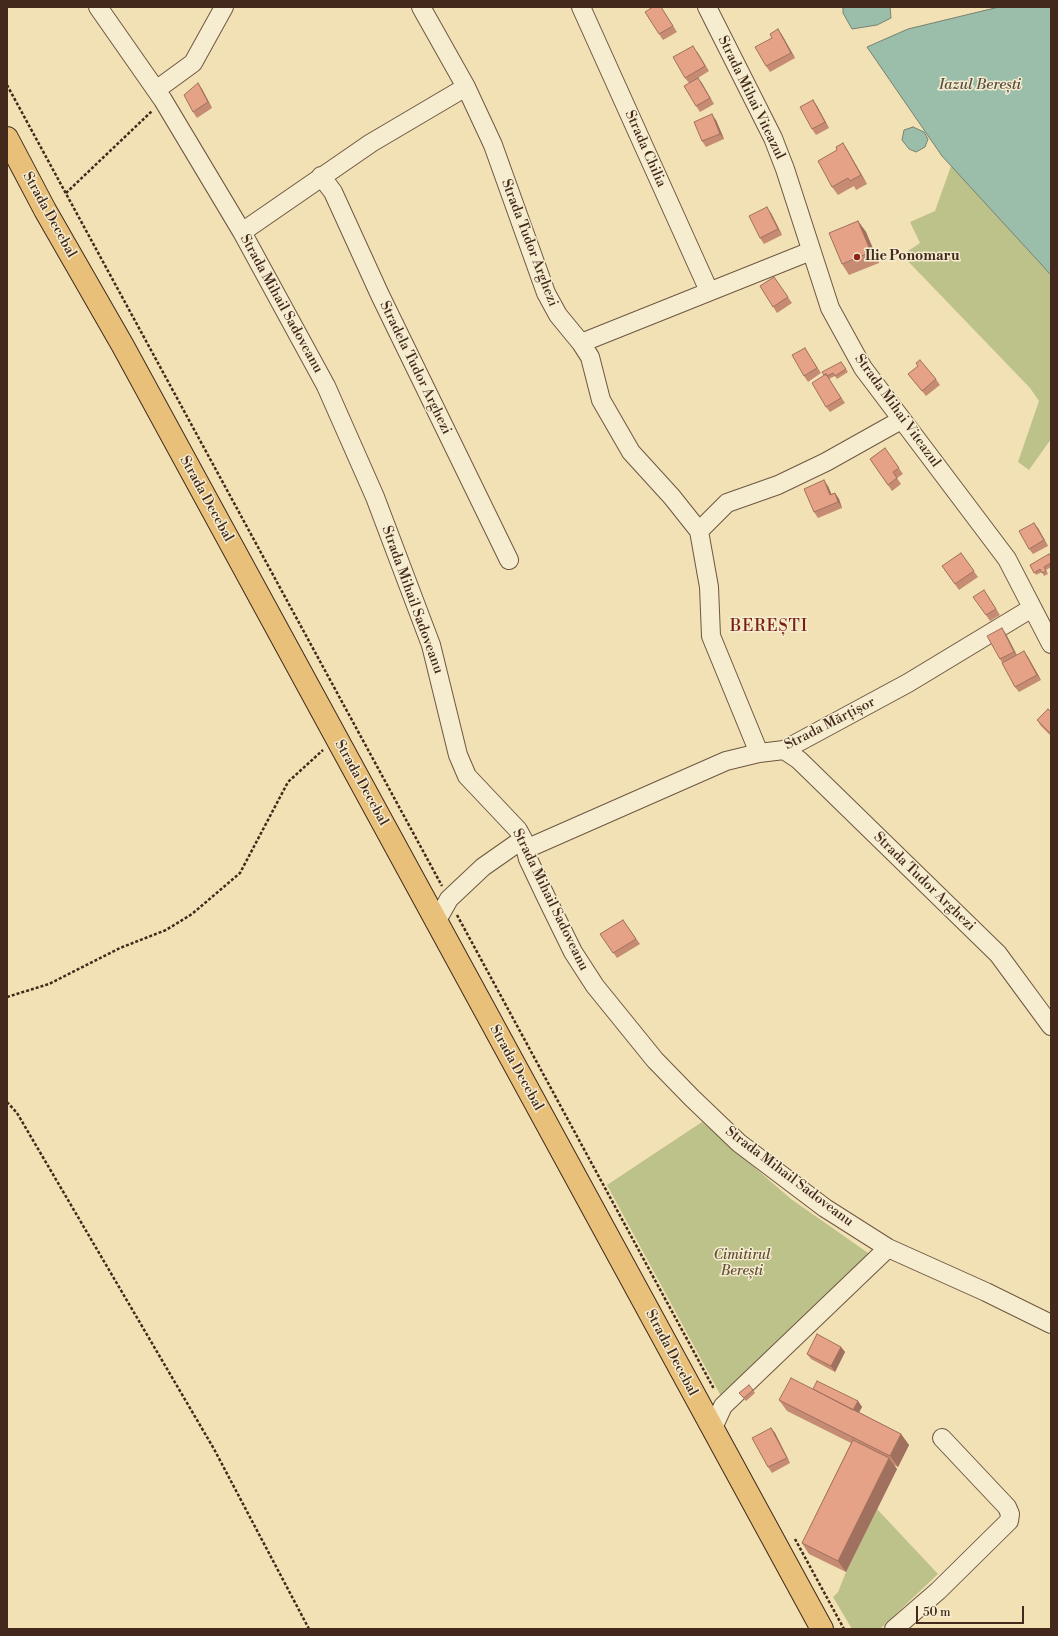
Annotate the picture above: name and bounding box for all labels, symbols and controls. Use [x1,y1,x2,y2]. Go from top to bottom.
street label: Strada Mihai Viteazul [714,33,788,163]
water label: Iazul Berești [939,76,1021,94]
street label: Strada Chilia [621,108,669,190]
street label: Strada Decebal [19,169,79,261]
street label: Strada Tudor Arghezi [497,177,561,309]
street label: Strada Mihail Sadoveanu [236,232,326,376]
place label: Ilie Ponomaru [865,249,960,265]
marker: Ilie Ponomaru [852,252,862,262]
street label: Stradela Tudor Arghezi [375,299,455,437]
street label: Strada Mihai Viteazul [850,351,944,471]
street label: Strada Decebal [176,453,236,545]
street label: Strada Mihail Sadoveanu [377,524,447,676]
district label: BEREȘTI [730,617,808,637]
street label: Strada Mărțișor [782,694,878,754]
street label: Strada Decebal [331,737,391,829]
street label: Strada Mihail Sadoveanu [508,826,592,974]
street label: Strada Tudor Arghezi [870,829,978,935]
street label: Strada Decebal [486,1022,546,1114]
street label: Strada Mihail Sadoveanu [722,1123,856,1231]
park label: Cimitirul Berești [713,1248,771,1280]
street label: Strada Decebal [641,1307,701,1399]
scale bar [918,1598,1026,1624]
text: 50 m [923,1605,951,1620]

